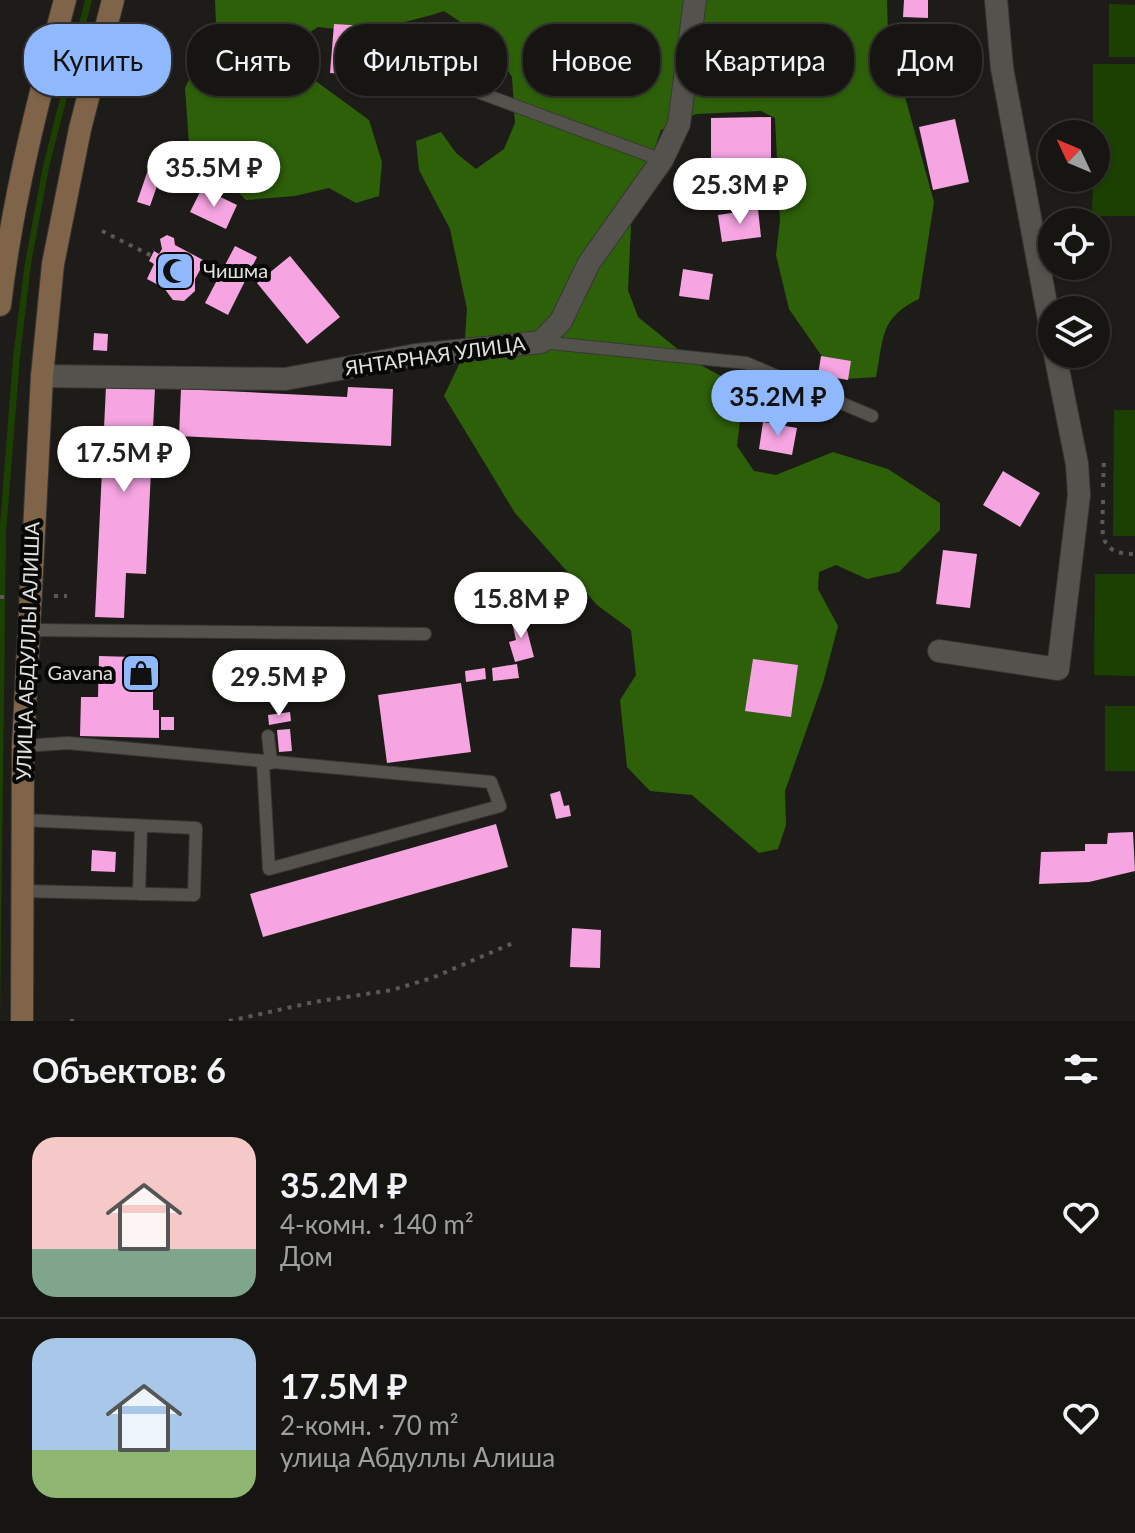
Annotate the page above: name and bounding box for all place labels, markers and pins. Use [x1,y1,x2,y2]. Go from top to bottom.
pin: 35.5M ₽ [140,141,288,209]
pin: 25.3M ₽ [666,158,814,226]
mosque icon: Чишма [154,250,196,292]
place label: Чишма [203,258,268,282]
pin: 35.2M ₽ [704,370,852,438]
pin: 17.5M ₽ [50,426,198,494]
pin: 15.8M ₽ [447,572,595,640]
pin: 29.5M ₽ [205,650,353,718]
shop icon: Gavana [120,652,162,694]
place label: Gavana [48,660,113,684]

